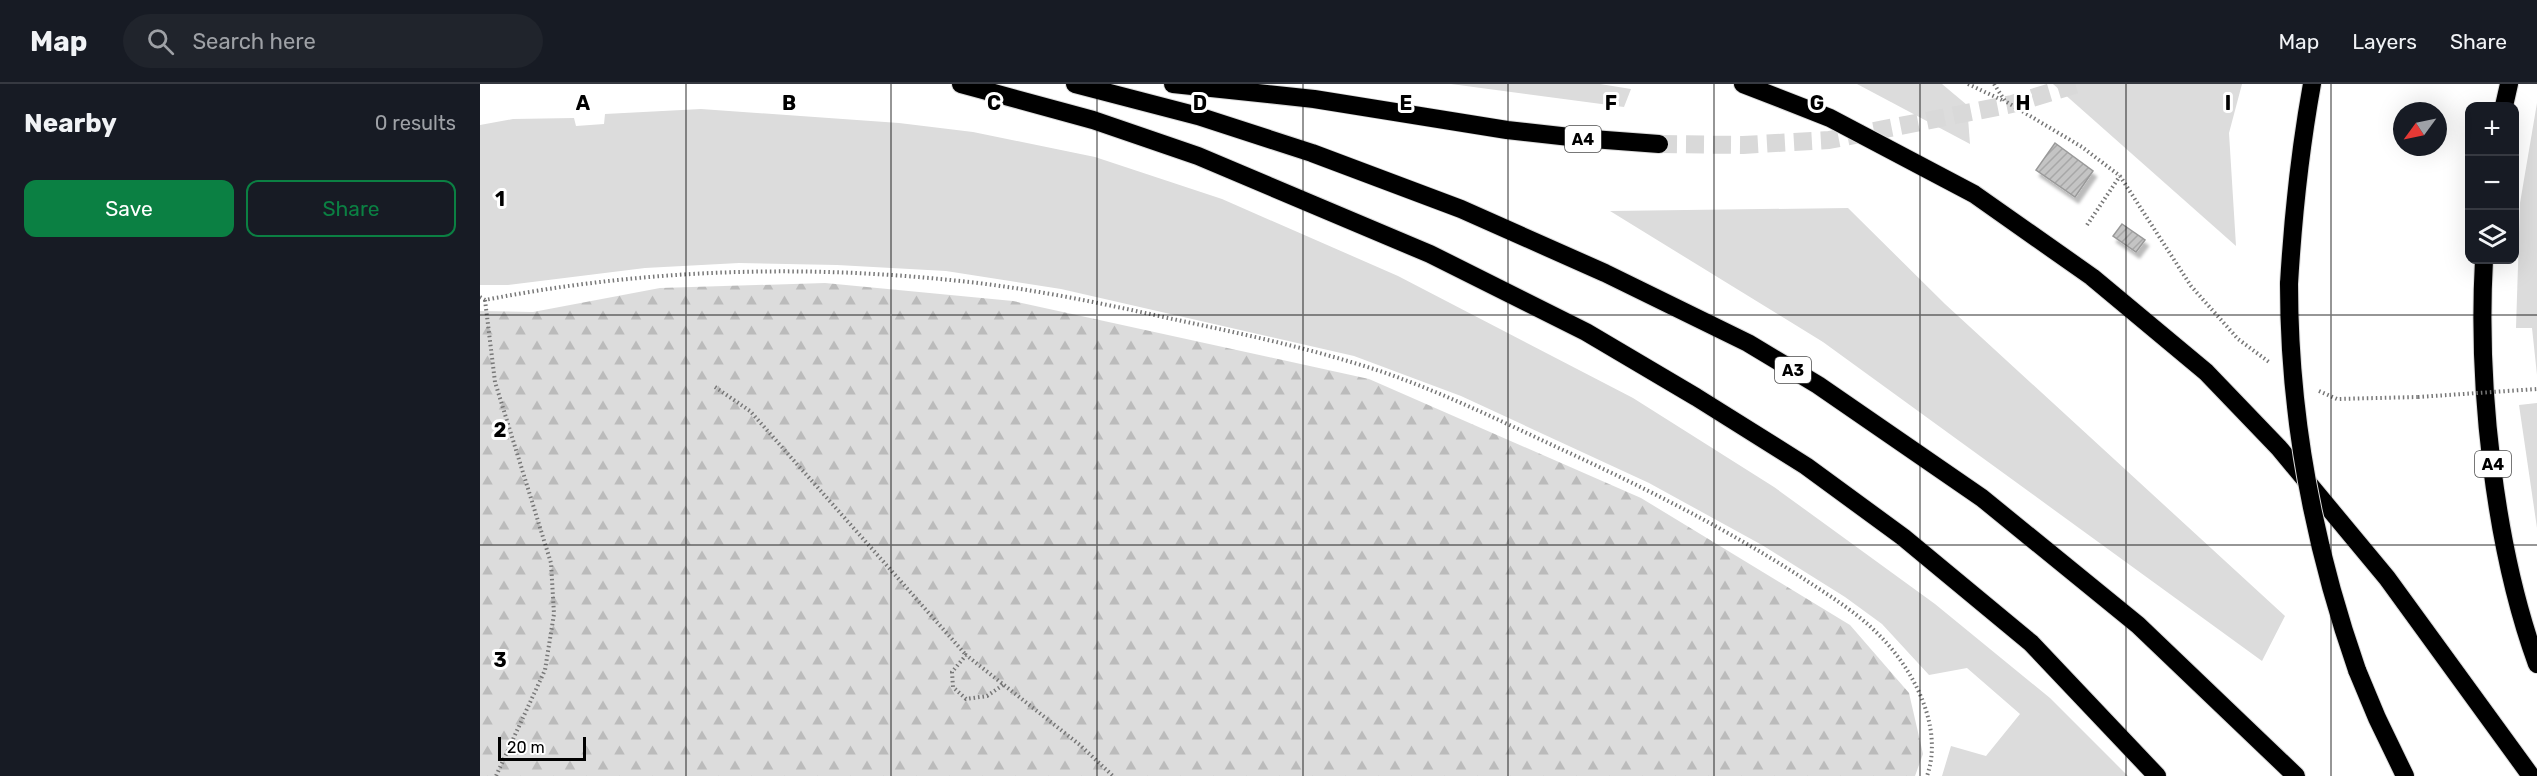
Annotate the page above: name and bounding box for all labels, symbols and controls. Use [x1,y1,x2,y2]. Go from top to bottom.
search box [123,14,543,68]
text: Map [30,25,87,58]
icon: search [144,25,177,58]
text: Search here [192,28,316,55]
text: Map [2278,29,2319,54]
text: Layers [2352,29,2417,54]
text: Share [2450,29,2507,54]
text: A [576,91,591,115]
text: B [782,91,796,115]
text: C [987,91,1001,115]
text: D [1193,91,1207,115]
text: E [1400,91,1412,115]
text: F [1605,91,1617,115]
text: G [1810,91,1824,115]
text: H [2016,91,2030,115]
text: I [2225,91,2231,115]
north arrow [2393,102,2447,156]
map controls [2465,102,2519,264]
button: + [2465,102,2519,156]
text: Nearby [24,108,117,139]
text: 0 results [375,111,456,135]
road number: A4 [1565,126,1601,152]
button: − [2465,156,2519,210]
button: Save [24,180,234,237]
button: Share [246,180,456,237]
text: 1 [495,187,505,211]
button: layers [2465,210,2519,264]
road number: A3 [1775,357,1811,383]
text: 2 [494,418,507,442]
road number: A4 [2475,451,2511,477]
text: 3 [493,648,507,672]
scale bar [498,734,586,762]
text: 20 m [507,738,545,757]

